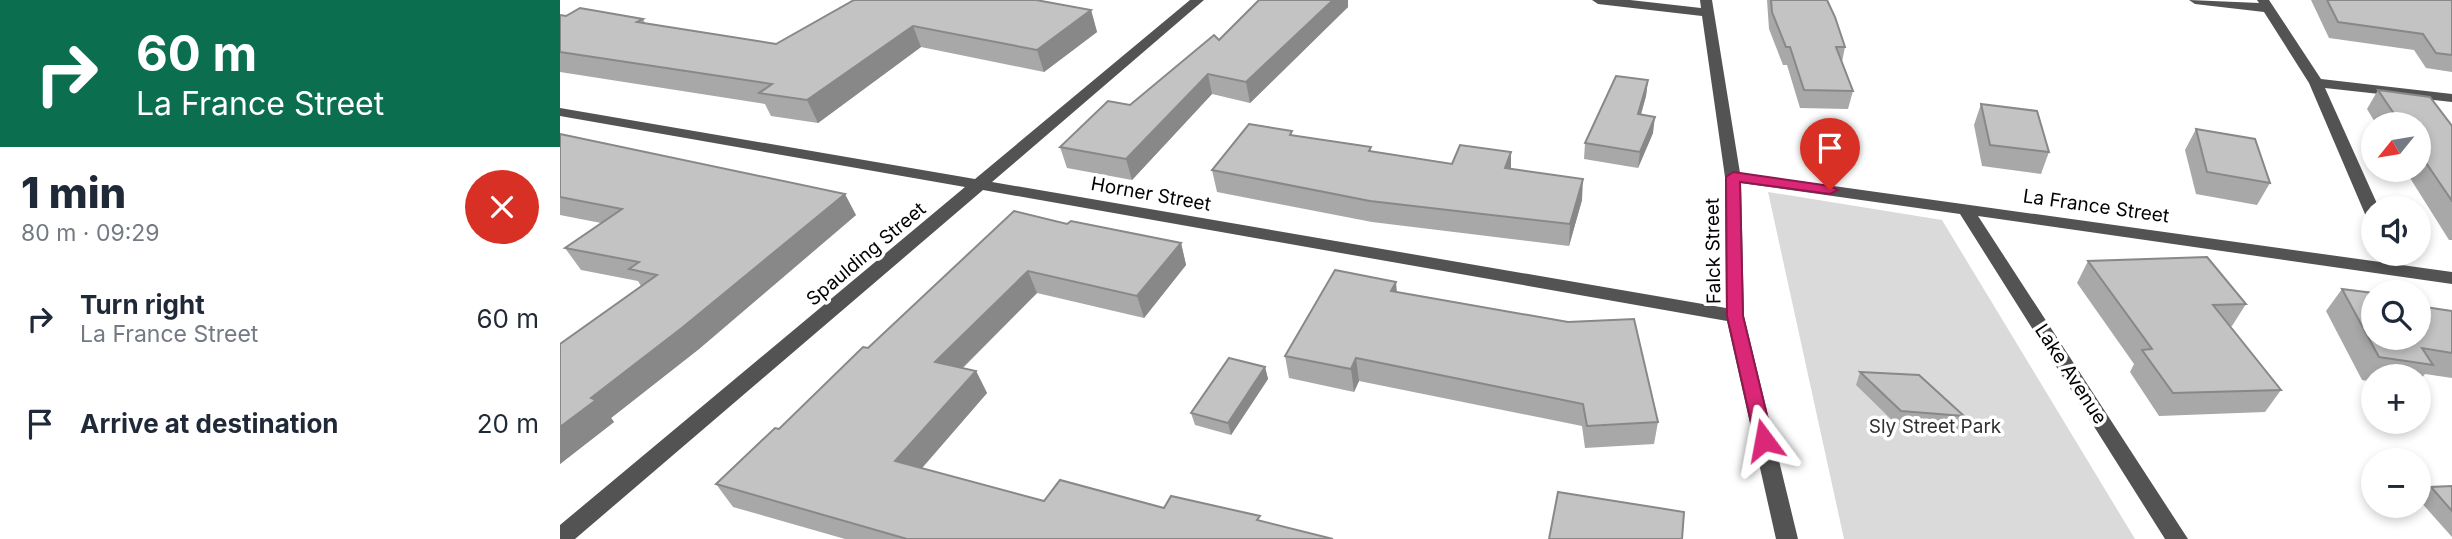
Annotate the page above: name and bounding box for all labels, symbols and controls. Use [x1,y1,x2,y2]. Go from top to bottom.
text: 60 m [136,24,257,83]
icon: right [21,28,112,119]
text: La France Street [136,84,384,123]
north arrow [2361,112,2431,182]
map controls [2361,112,2431,518]
pin [1800,118,1860,190]
icon: arrive [1811,129,1849,167]
text: 1 min [21,167,126,218]
button: close [465,170,539,244]
street label: Horner Street [1089,172,1213,216]
street label: La France Street [2021,184,2171,228]
button: sound [2361,196,2431,266]
street label: Spaulding Street [802,197,930,311]
street label: Falck Street [1701,198,1725,304]
text: 80 m · 09:29 [21,219,160,247]
button: search [2361,280,2431,350]
text: Turn right [80,289,205,320]
icon: right [21,300,59,338]
text: 60 m [476,303,539,334]
text: La France Street [80,320,258,348]
street label: Lake Avenue [2030,320,2112,428]
button: + [2361,364,2431,434]
position arrow [1727,403,1801,477]
icon: arrive [21,405,59,443]
text: Arrive at destination [80,408,339,439]
text: 20 m [477,408,539,439]
park label: Sly Street Park [1869,415,2002,438]
button: − [2361,448,2431,518]

